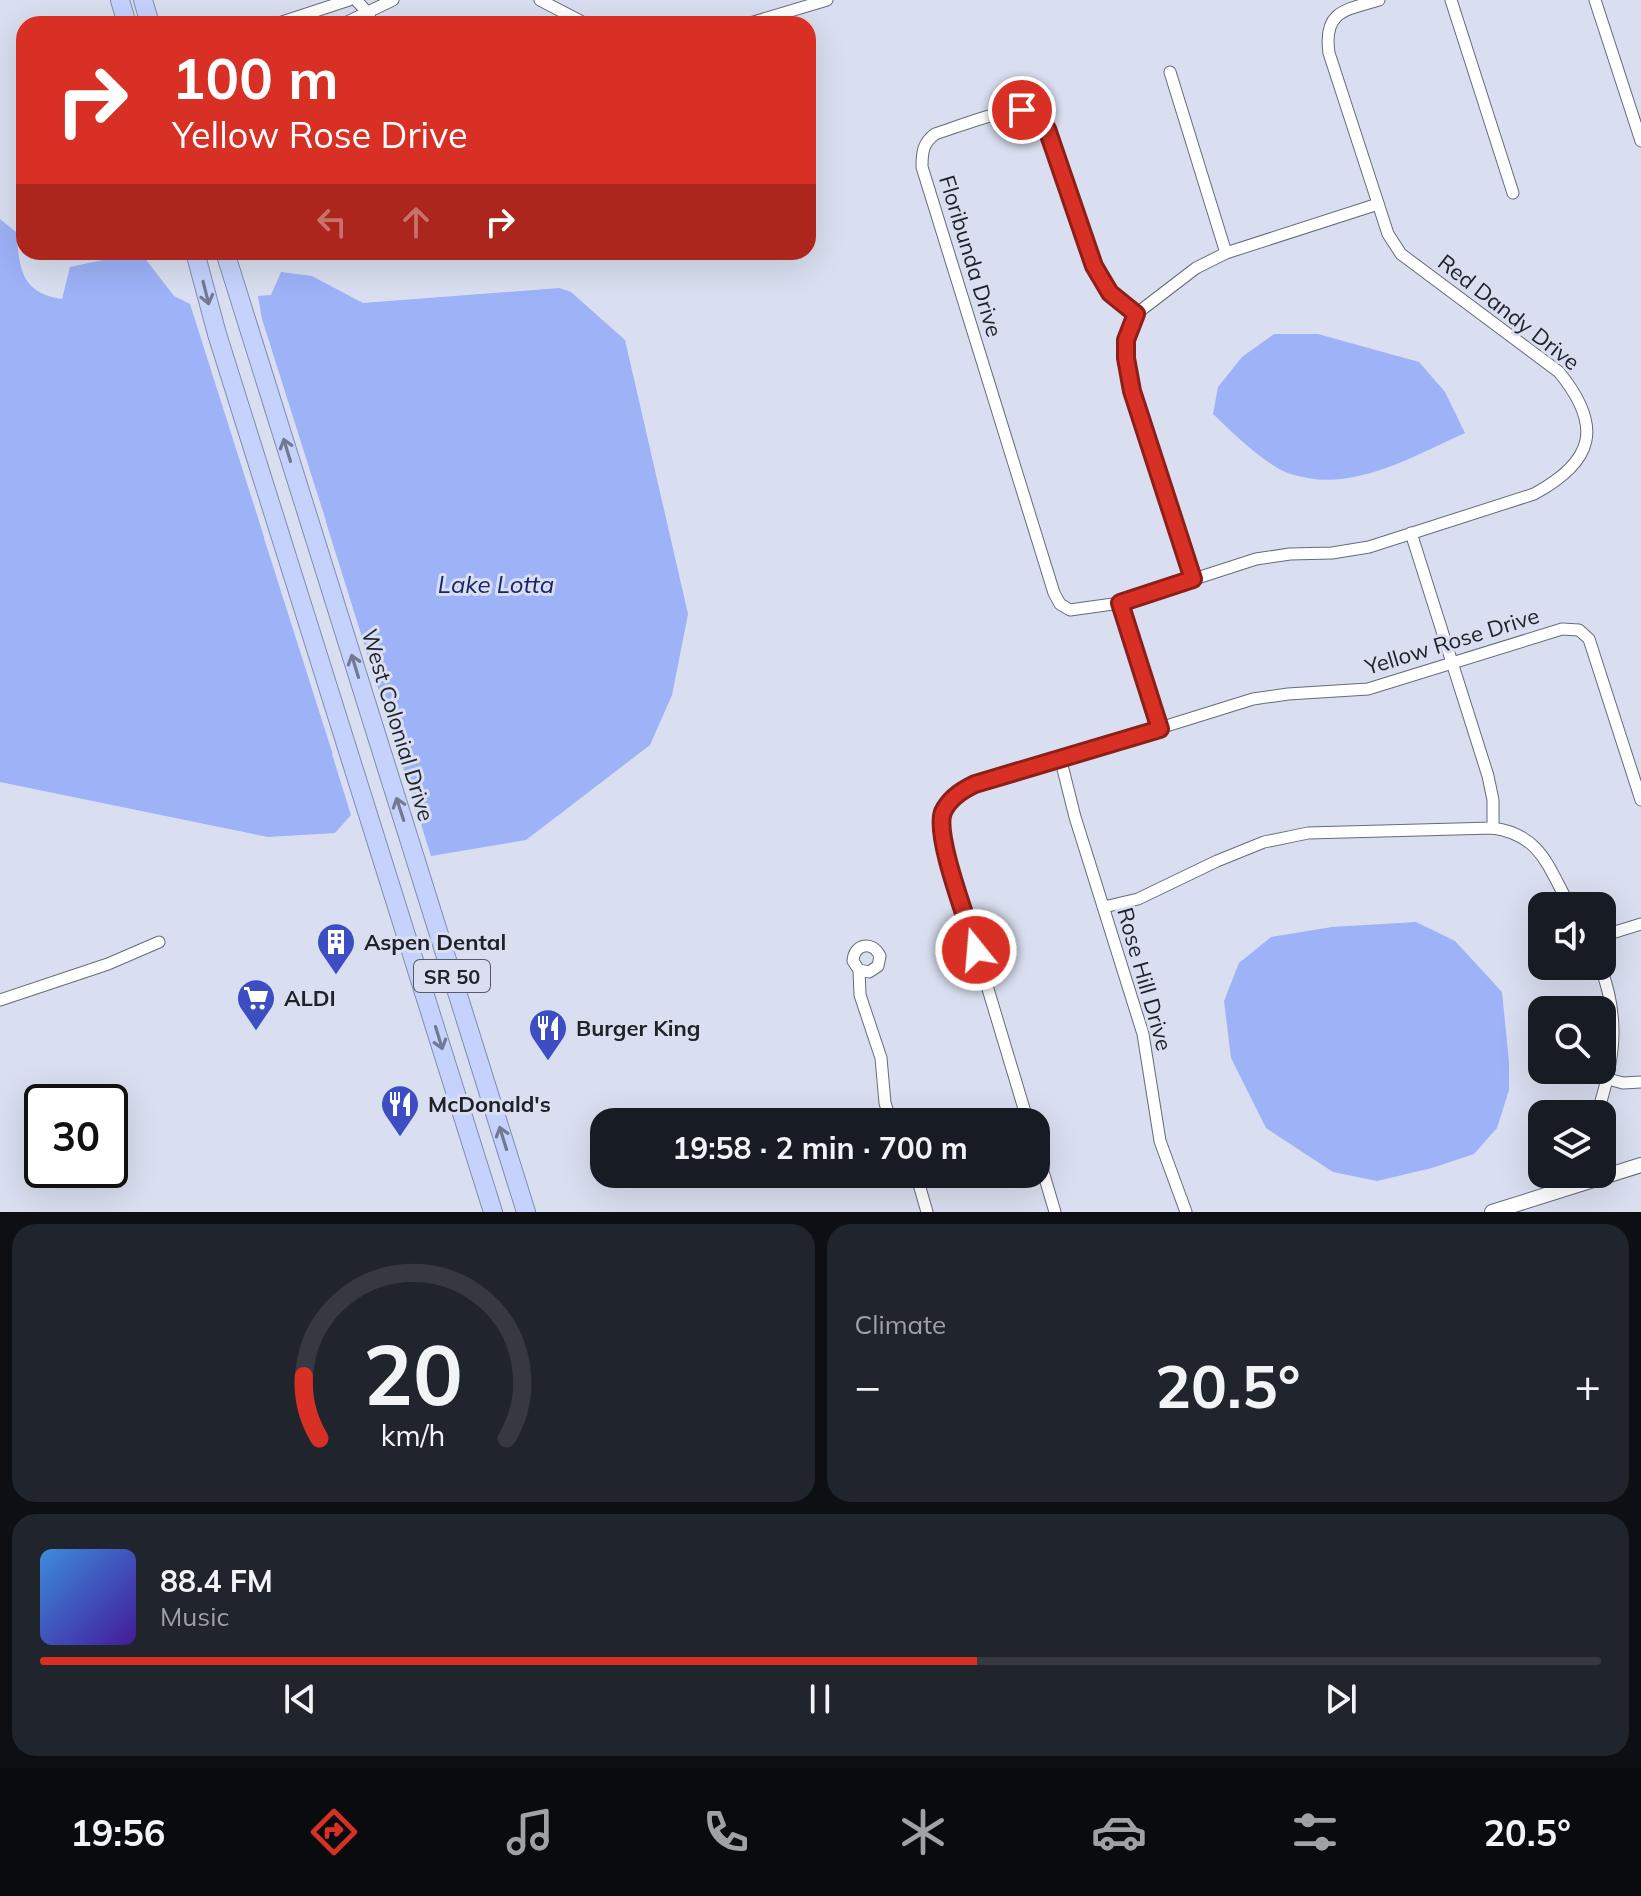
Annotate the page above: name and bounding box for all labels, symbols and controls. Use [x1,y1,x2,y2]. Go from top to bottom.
text: 100 m [172,43,339,113]
icon: right [40,48,144,152]
pin [988,76,1056,144]
icon: arrive [1000,88,1044,132]
text: Yellow Rose Drive [172,112,468,157]
street label: Floribunda Drive [933,172,1009,340]
icon: left [310,200,354,244]
icon: ahead [394,200,438,244]
icon: right [478,200,522,244]
street label: Red Dandy Drive [1433,248,1585,376]
one-way arrow [200,280,215,305]
one-way arrow [279,438,294,464]
water label: Lake Lotta [438,569,554,599]
street label: Yellow Rose Drive [1361,601,1542,681]
street label: West Colonial Drive [355,626,441,824]
one-way arrow [346,654,361,679]
one-way arrow [392,797,407,823]
map controls [1528,892,1616,1188]
button: sound [1528,892,1616,980]
street label: Rose Hill Drive [1111,904,1179,1054]
position arrow [934,908,1018,992]
building icon: Aspen Dental [315,921,357,976]
place label: Aspen Dental [364,928,506,956]
road number: SR 50 [414,960,490,992]
supermarket icon: ALDI [235,977,277,1032]
place label: ALDI [284,984,336,1012]
button: search [1528,996,1616,1084]
restaurant icon: Burger King [527,1007,569,1062]
place label: Burger King [576,1014,701,1042]
one-way arrow [432,1025,447,1050]
restaurant icon: McDonald's [379,1083,421,1138]
speed limit sign: 30 [24,1084,128,1188]
place label: McDonald's [428,1090,551,1118]
button: layers [1528,1100,1616,1188]
one-way arrow [495,1125,510,1151]
text: 19:58 · 2 min · 700 m [672,1129,968,1167]
text: Climate [855,1308,946,1341]
text: 20 [363,1321,463,1426]
text: 20.5° [1155,1348,1301,1423]
text: − [855,1358,881,1413]
text: + [1575,1358,1601,1413]
text: km/h [381,1417,446,1453]
text: 88.4 FM [160,1562,273,1600]
text: Music [160,1600,229,1633]
icon: previous [278,1677,322,1721]
icon: pause [798,1677,842,1721]
icon: next [1319,1677,1363,1721]
icon: directions [306,1804,362,1860]
icon: music [502,1804,558,1860]
icon: phone [698,1804,754,1860]
icon: climate [895,1804,951,1860]
icon: car [1091,1804,1147,1860]
icon: filters [1287,1804,1343,1860]
text: 19:56 [70,1810,165,1855]
text: 20.5° [1483,1810,1571,1855]

